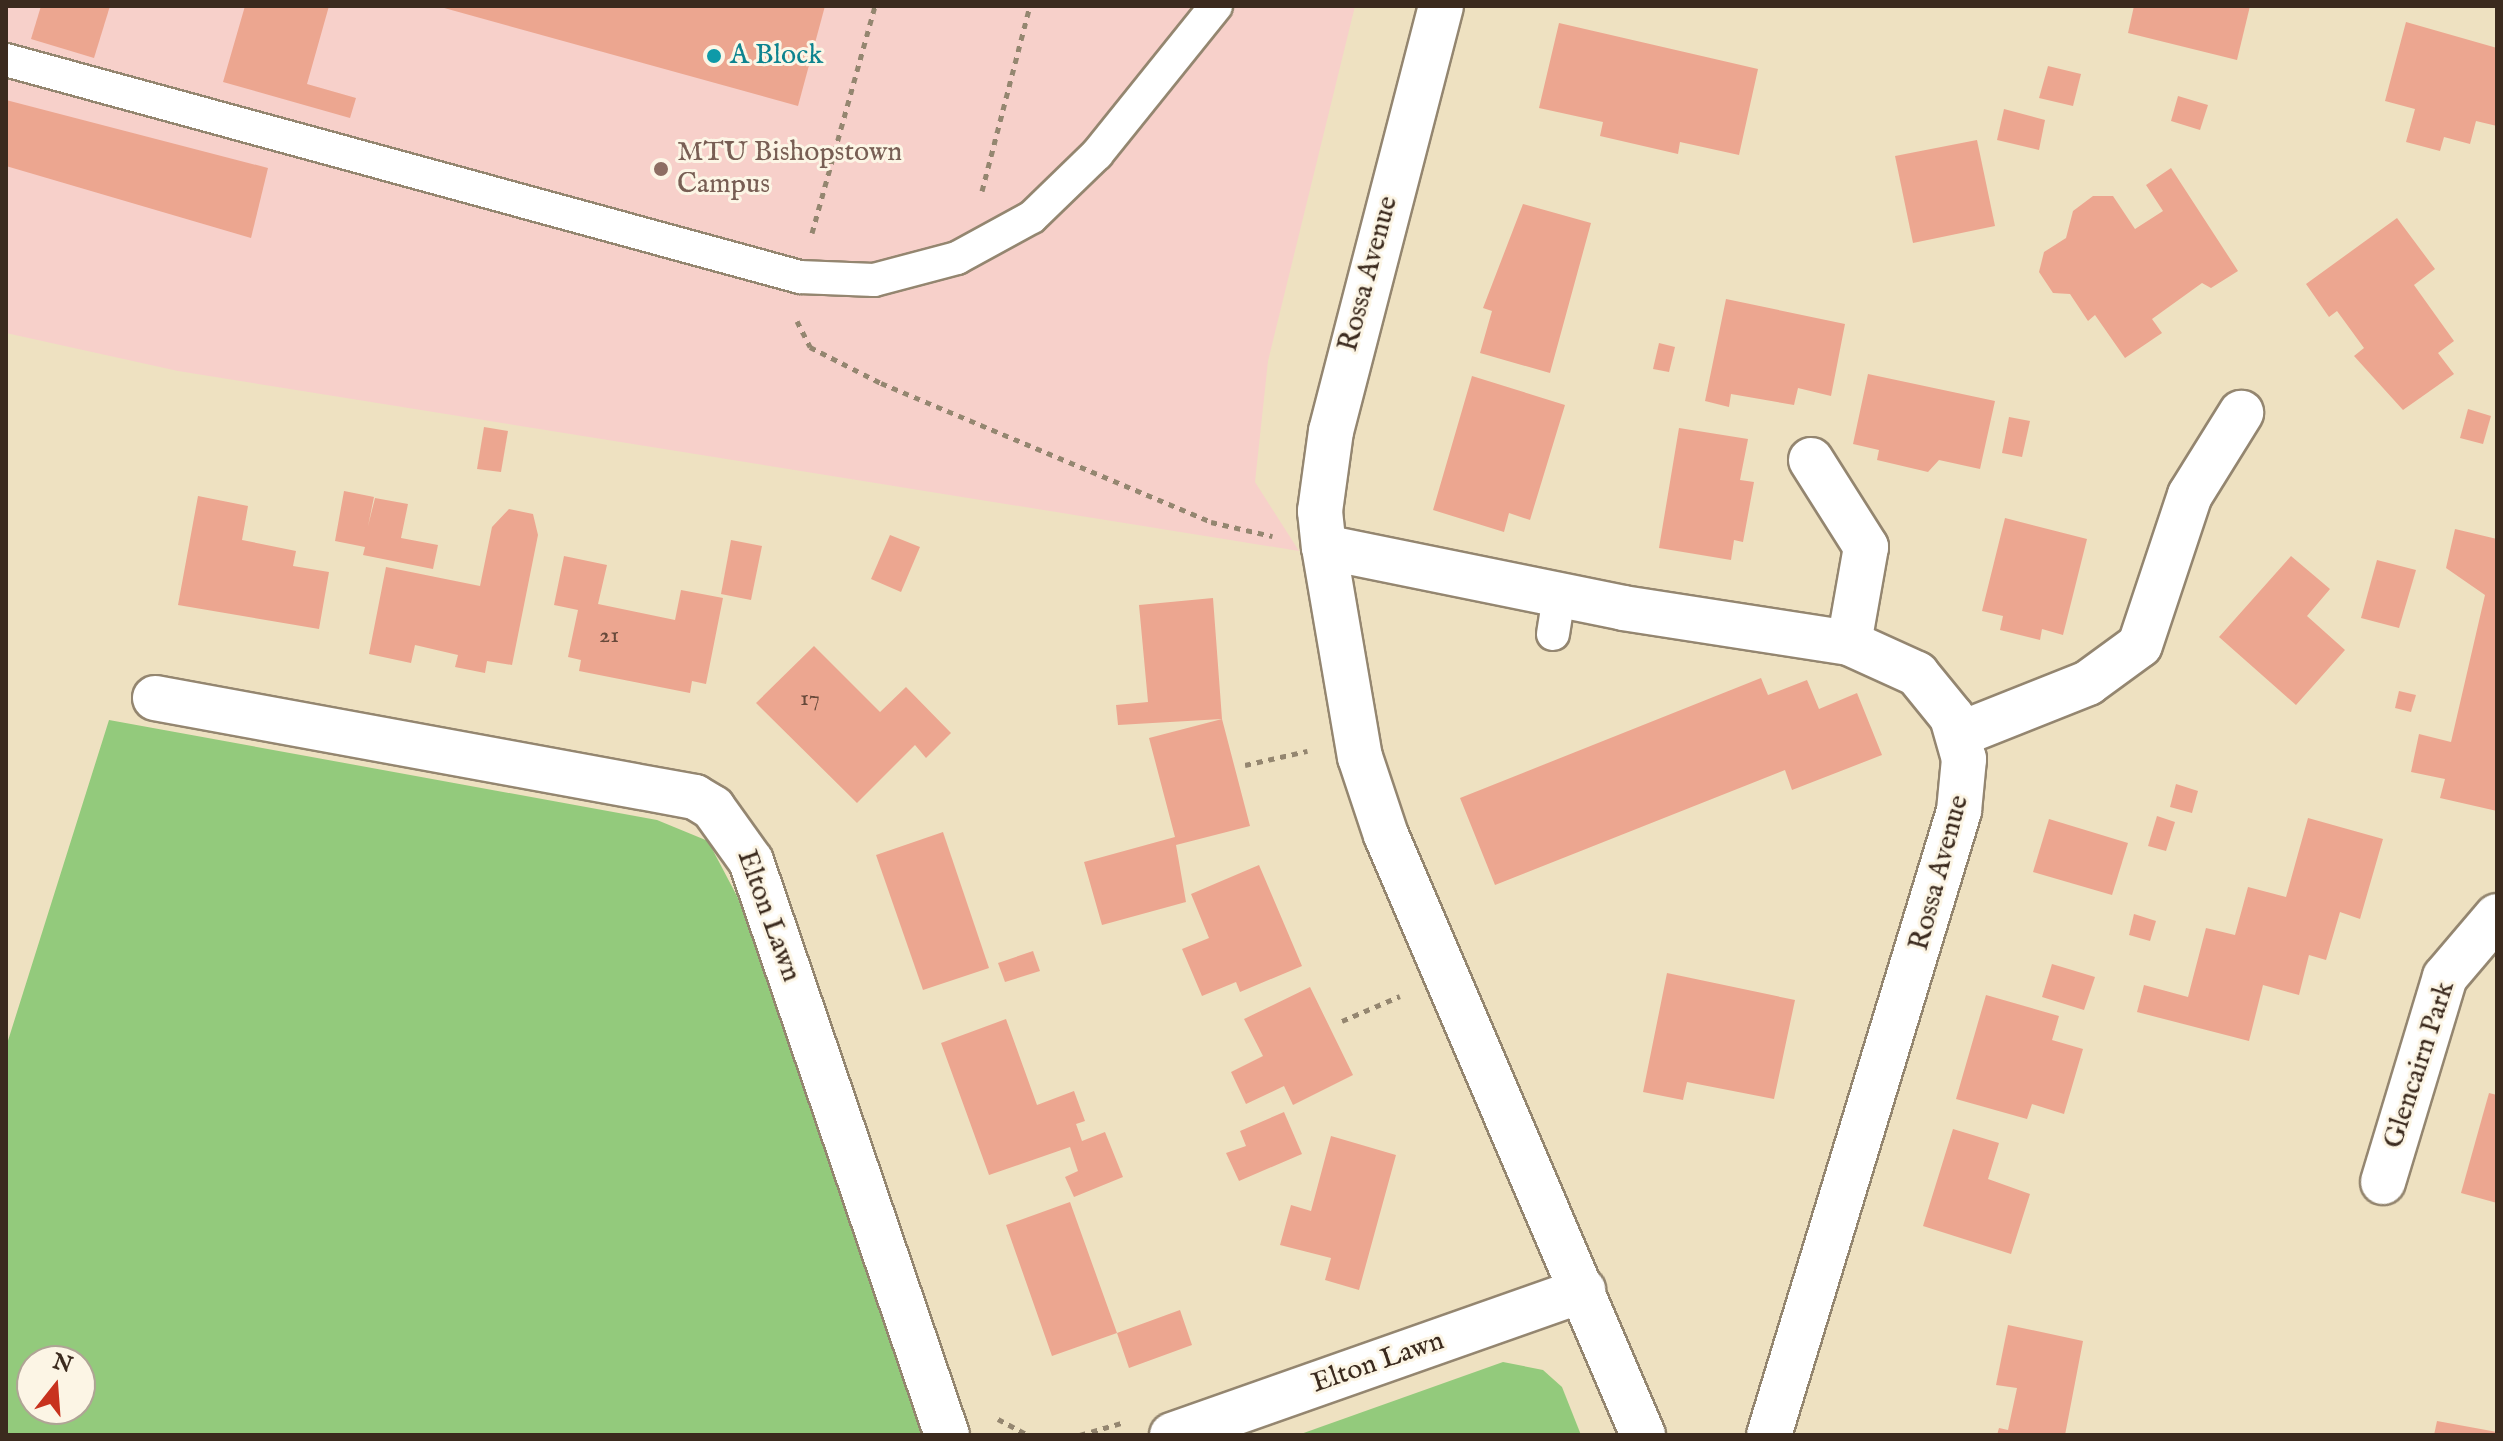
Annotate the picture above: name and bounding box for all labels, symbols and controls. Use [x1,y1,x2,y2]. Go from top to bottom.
place label: A Block [730,39,823,73]
marker: A Block [705,47,723,65]
place label: MTU Bishopstown Campus [677,136,902,202]
marker: MTU Bishopstown Campus [652,160,670,178]
street label: Rossa Avenue [1332,193,1406,355]
house number: 21 [599,622,619,650]
house number: 17 [800,685,820,713]
street label: Rossa Avenue [1903,792,1977,954]
street label: Elton Lawn [729,846,807,986]
street label: Glencairn Park [2377,977,2463,1153]
street label: Elton Lawn [1308,1325,1448,1401]
north arrow [16,1345,96,1425]
text: N [49,1348,76,1380]

